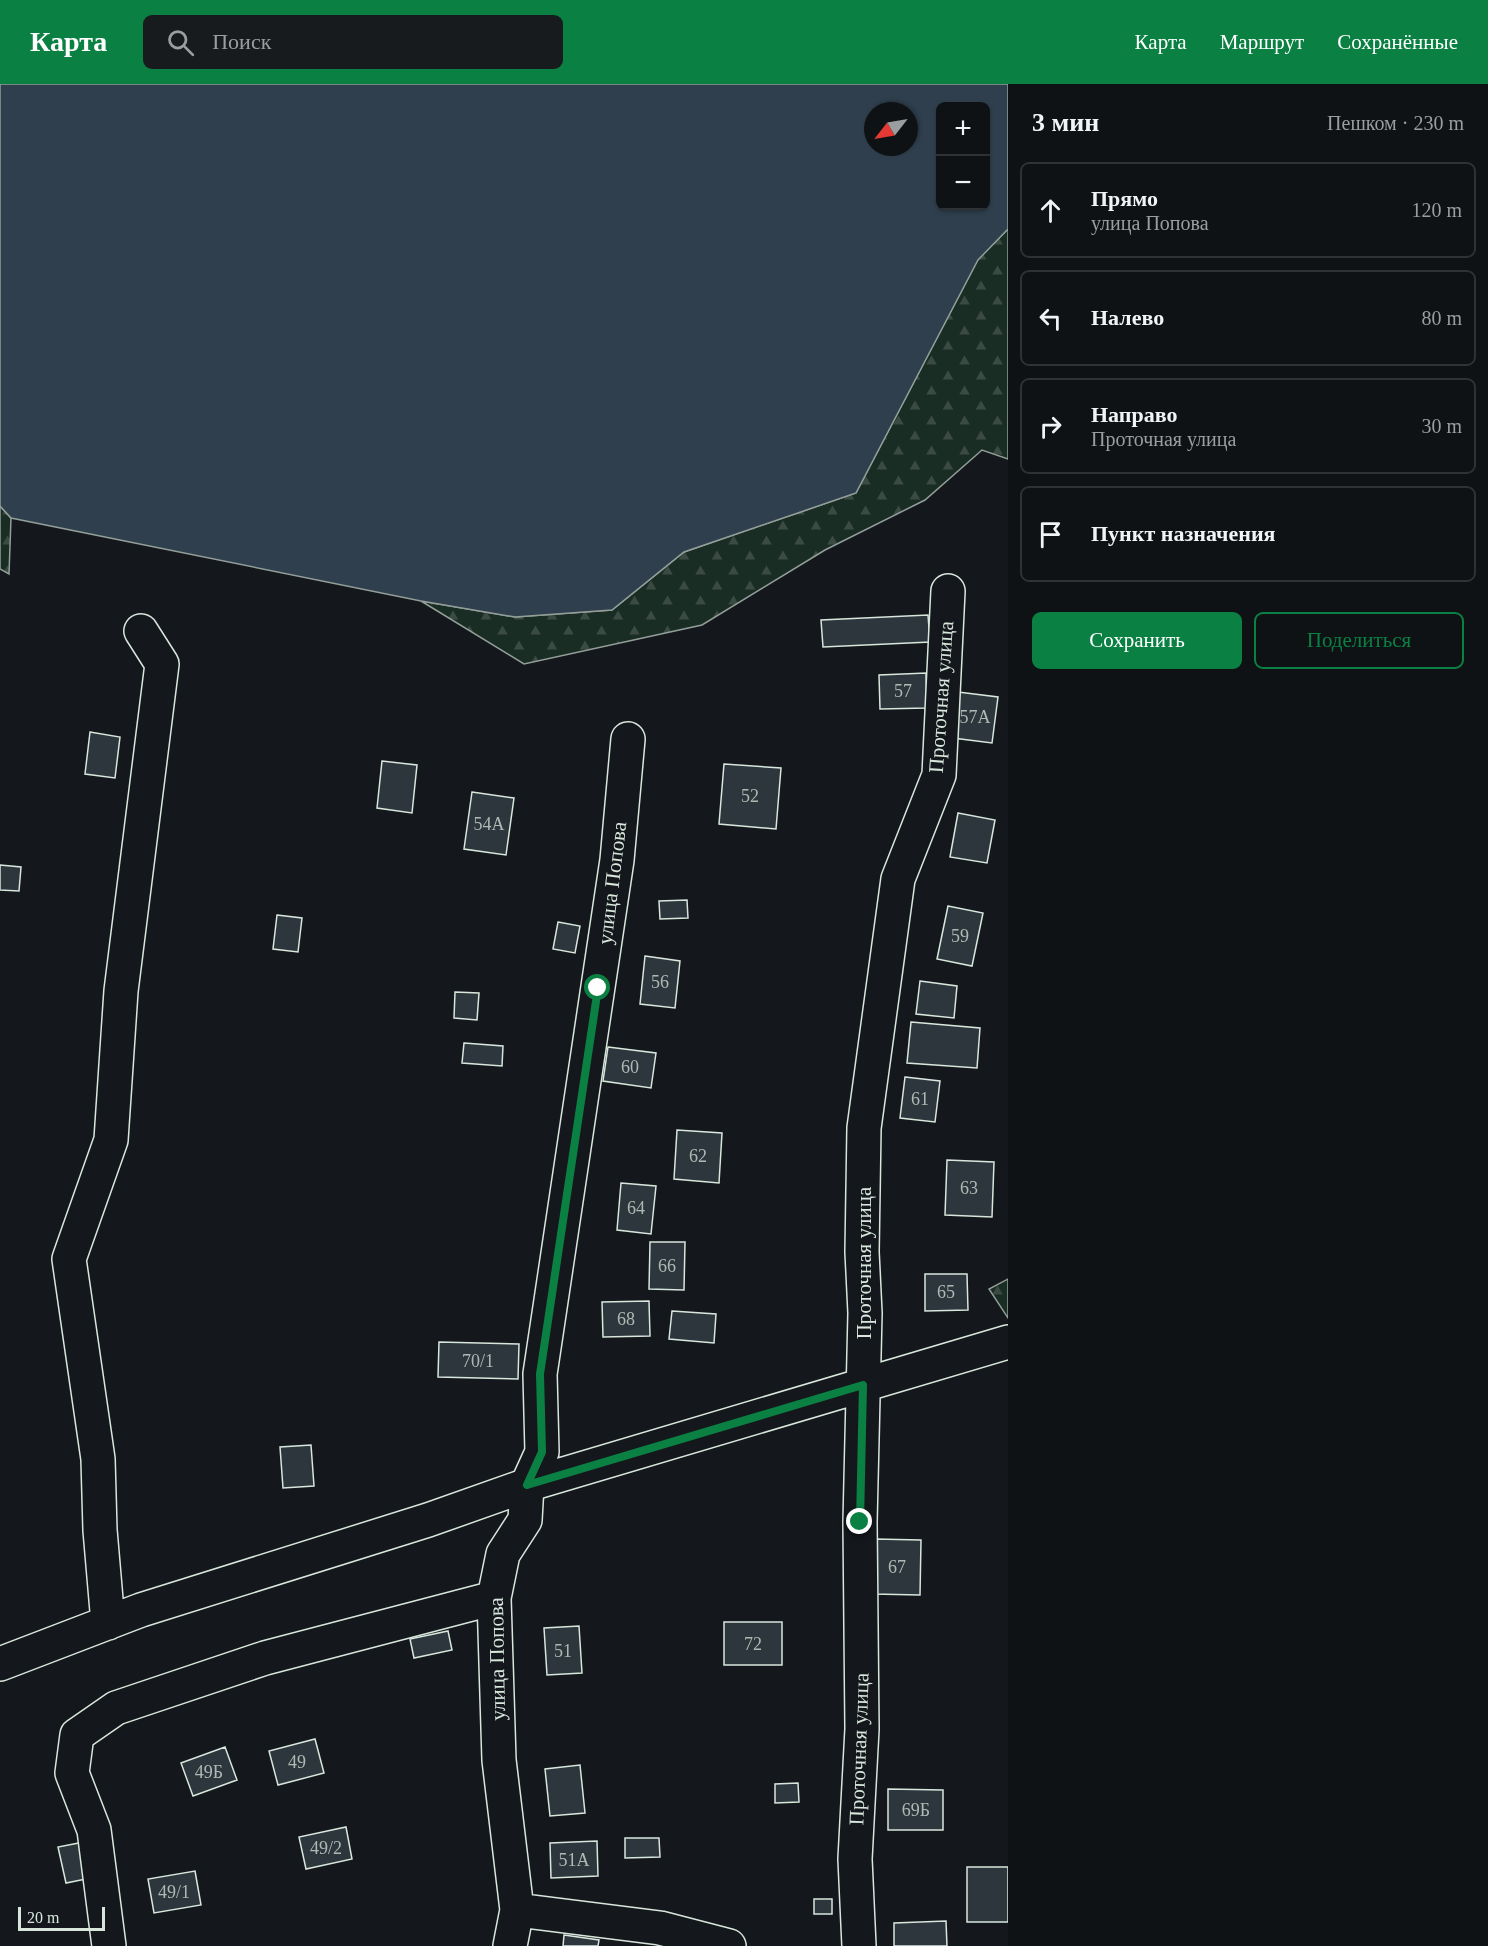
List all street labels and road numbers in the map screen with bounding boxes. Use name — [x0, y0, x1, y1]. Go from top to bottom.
street label: Проточная улица — [924, 619, 958, 774]
street label: улица Попова — [593, 820, 632, 946]
street label: Проточная улица — [852, 1186, 876, 1339]
street label: улица Попова — [484, 1596, 510, 1721]
street label: Проточная улица — [844, 1672, 874, 1826]

